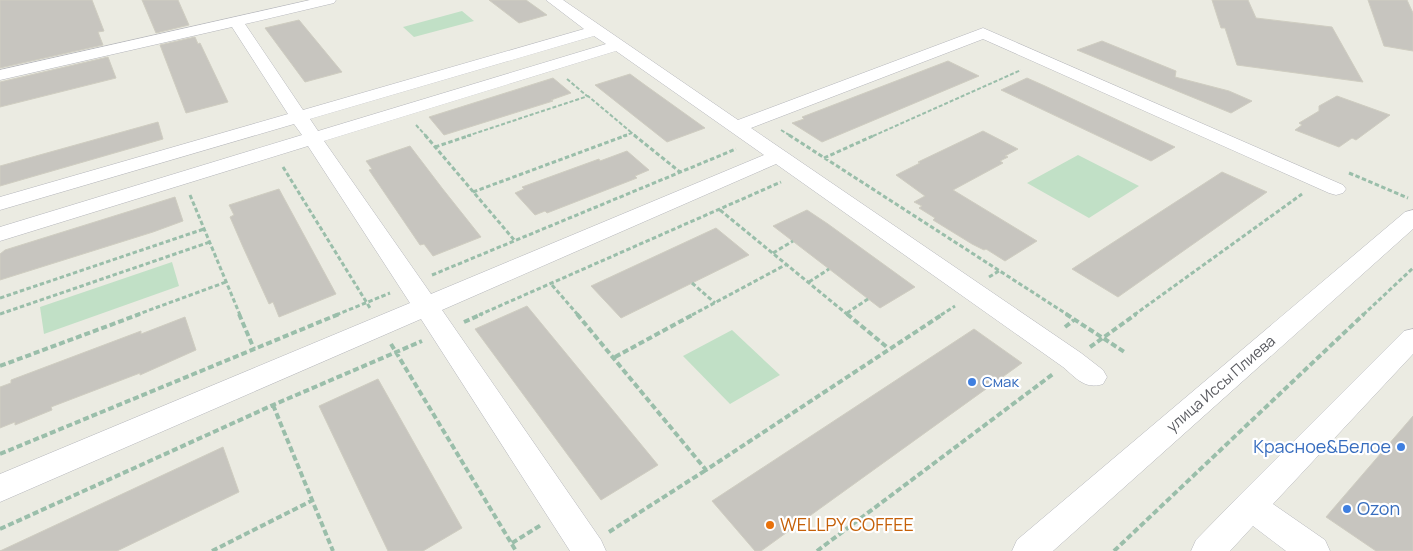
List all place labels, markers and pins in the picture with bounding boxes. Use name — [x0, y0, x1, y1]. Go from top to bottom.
place label: Смак — [982, 371, 1019, 392]
marker: Смак — [966, 376, 978, 388]
place label: Красное&Белое — [1253, 434, 1391, 458]
marker: Красное&Белое — [1395, 441, 1407, 453]
place label: Ozon — [1357, 496, 1400, 520]
marker: Ozon — [1341, 503, 1353, 515]
place label: WELLPY COFFEE — [780, 512, 914, 536]
marker: WELLPY COFFEE — [764, 519, 776, 531]

